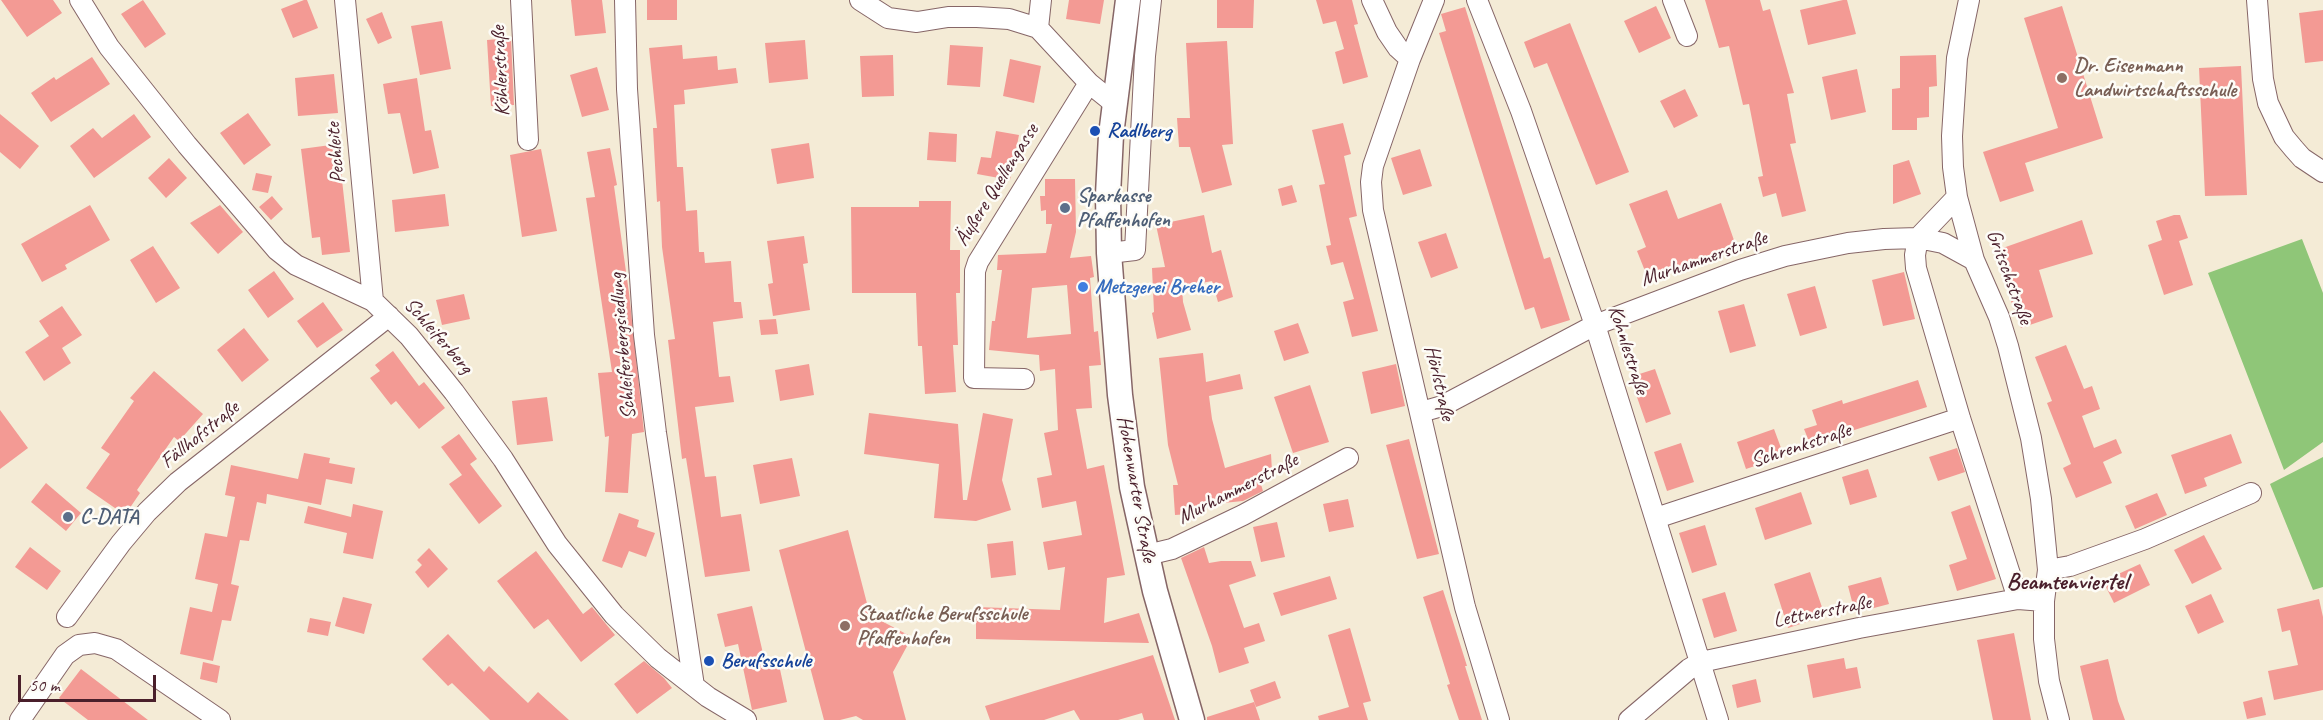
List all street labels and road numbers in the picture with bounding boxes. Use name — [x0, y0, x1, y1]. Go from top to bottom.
street label: Köhlerstraße — [486, 25, 516, 117]
street label: Äußere Quellengasse — [949, 119, 1045, 251]
street label: Pechleite — [321, 121, 351, 185]
street label: Murhammerstraße — [1637, 226, 1771, 292]
street label: Gritschstraße — [1980, 226, 2038, 328]
street label: Schleiferbergsiedlung — [604, 272, 642, 420]
street label: Schleiferberg — [398, 293, 478, 379]
street label: Kohnlestraße — [1602, 302, 1654, 398]
street label: Hörlstraße — [1418, 343, 1460, 423]
street label: Fällhofstraße — [155, 396, 245, 474]
street label: Hohenwarter Straße — [1111, 414, 1161, 564]
street label: Schrenkstraße — [1748, 418, 1854, 474]
street label: Murhammerstraße — [1173, 448, 1303, 530]
street label: Lettnerstraße — [1771, 590, 1873, 634]

